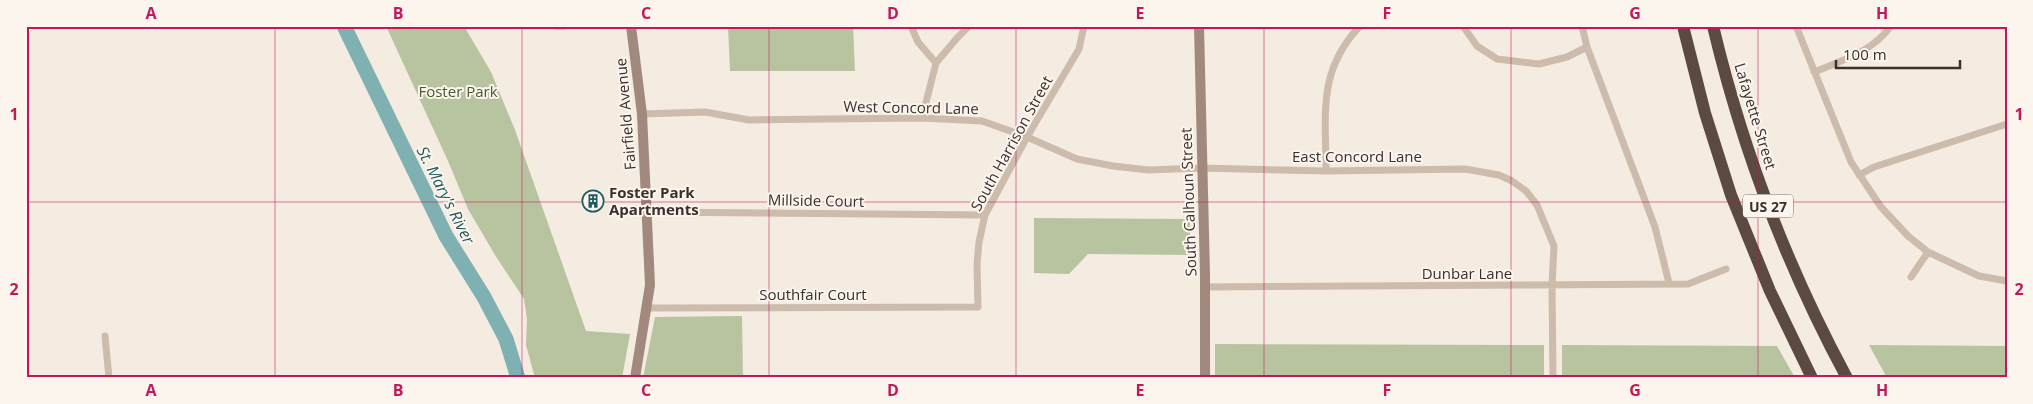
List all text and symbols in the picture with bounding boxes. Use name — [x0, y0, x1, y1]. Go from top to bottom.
text: A — [145, 2, 157, 24]
text: B — [393, 2, 403, 24]
text: C — [641, 2, 651, 24]
text: D — [887, 2, 899, 24]
text: E — [1136, 2, 1145, 24]
text: F — [1383, 2, 1391, 24]
text: G — [1629, 2, 1641, 24]
text: H — [1876, 2, 1888, 24]
scale bar — [1836, 38, 1959, 70]
text: 100 m — [1843, 44, 1887, 64]
street label: Fairfield Avenue — [610, 57, 640, 171]
street label: Lafayette Street — [1730, 60, 1782, 172]
street label: South Harrison Street — [966, 72, 1056, 214]
park label: Foster Park — [418, 81, 498, 101]
street label: West Concord Lane — [843, 96, 979, 118]
text: 1 — [9, 103, 19, 125]
text: 1 — [2014, 103, 2024, 125]
street label: South Calhoun Street — [1175, 127, 1201, 277]
water label: St. Mary's River — [412, 142, 480, 248]
street label: East Concord Lane — [1292, 146, 1422, 166]
place label: Foster Park Apartments — [609, 182, 699, 219]
building icon: Foster Park Apartments — [581, 189, 605, 213]
street label: Millside Court — [768, 189, 864, 211]
road number: US 27 — [1743, 195, 1793, 218]
street label: Dunbar Lane — [1422, 263, 1512, 283]
text: 2 — [9, 278, 19, 300]
text: 2 — [2014, 278, 2024, 300]
street label: Southfair Court — [759, 284, 867, 304]
text: A — [145, 379, 157, 401]
text: B — [393, 379, 403, 401]
text: C — [641, 379, 651, 401]
text: D — [887, 379, 899, 401]
text: E — [1136, 379, 1145, 401]
text: F — [1383, 379, 1391, 401]
text: G — [1629, 379, 1641, 401]
text: H — [1876, 379, 1888, 401]

